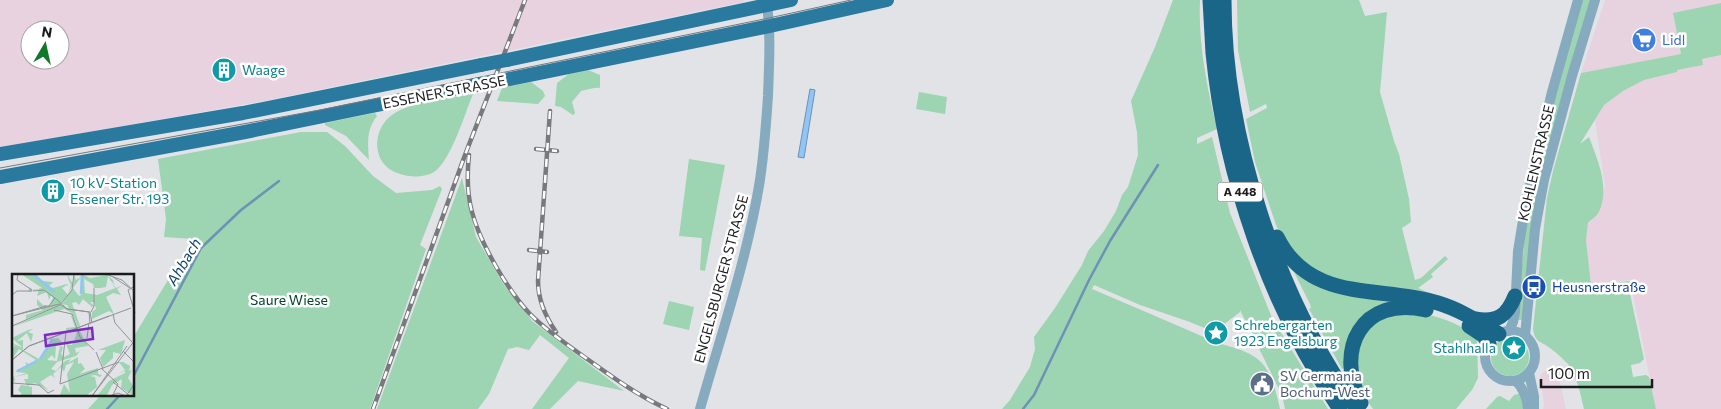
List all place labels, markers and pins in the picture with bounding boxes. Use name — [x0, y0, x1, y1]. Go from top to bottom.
supermarket icon: Lidl — [1631, 27, 1657, 53]
place label: Lidl — [1662, 31, 1685, 48]
building icon: Waage — [211, 57, 237, 83]
place label: Waage — [242, 61, 285, 78]
place label: 10 kV-Station Essener Str. 193 — [70, 174, 169, 207]
building icon: 10 kV-Station Essener Str. 193 — [40, 178, 66, 204]
bus stop icon: Heusnerstraße — [1521, 274, 1547, 300]
place label: Heusnerstraße — [1552, 278, 1646, 295]
place label: Schrebergarten 1923 Engelsburg — [1234, 316, 1338, 349]
place icon: Schrebergarten 1923 Engelsburg — [1203, 320, 1229, 346]
place icon: Stahlhalla — [1501, 335, 1527, 361]
place label: Stahlhalla — [1434, 339, 1496, 356]
place label: SV Germania Bochum-West — [1280, 367, 1371, 400]
public building icon: SV Germania Bochum-West — [1249, 371, 1275, 397]

